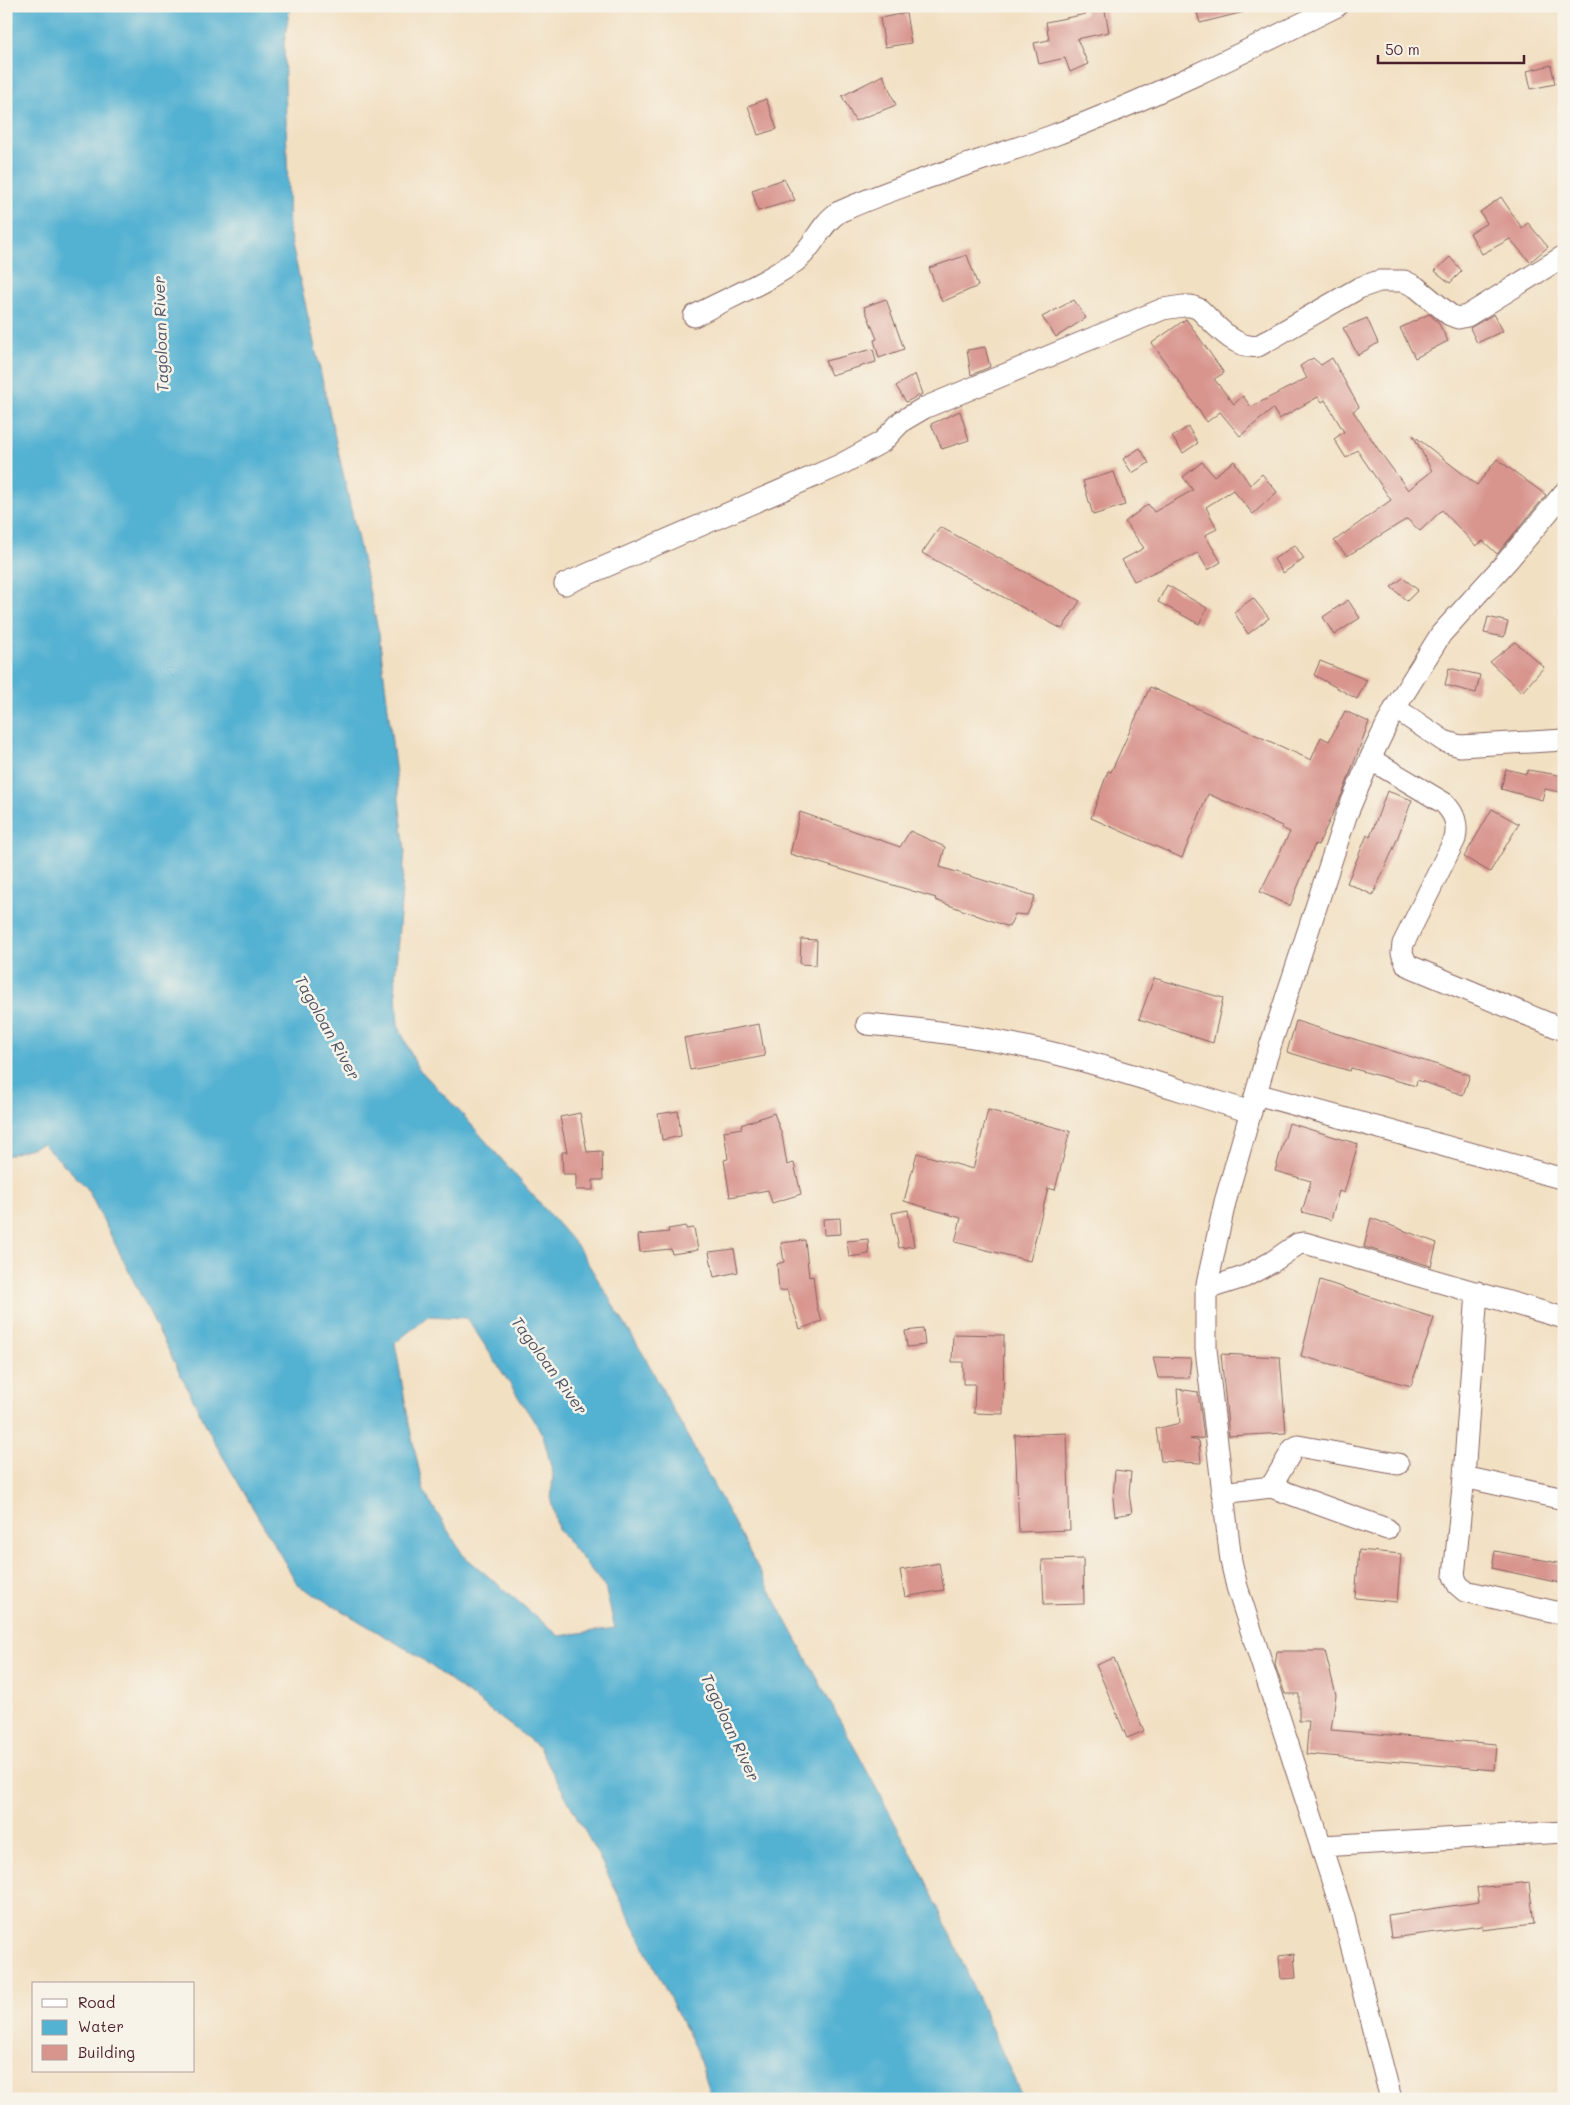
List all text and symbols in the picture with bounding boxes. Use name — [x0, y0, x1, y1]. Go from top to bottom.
scale bar — [1378, 32, 1524, 64]
text: 50 m — [1385, 39, 1420, 59]
water label: Tagoloan River — [147, 275, 173, 393]
water label: Tagoloan River — [291, 971, 365, 1083]
water label: Tagoloan River — [507, 1312, 593, 1418]
water label: Tagoloan River — [697, 1670, 765, 1784]
legend — [32, 1982, 195, 2072]
text: Road — [78, 1992, 115, 2012]
text: Water — [78, 2016, 124, 2036]
text: Building — [78, 2042, 135, 2062]

